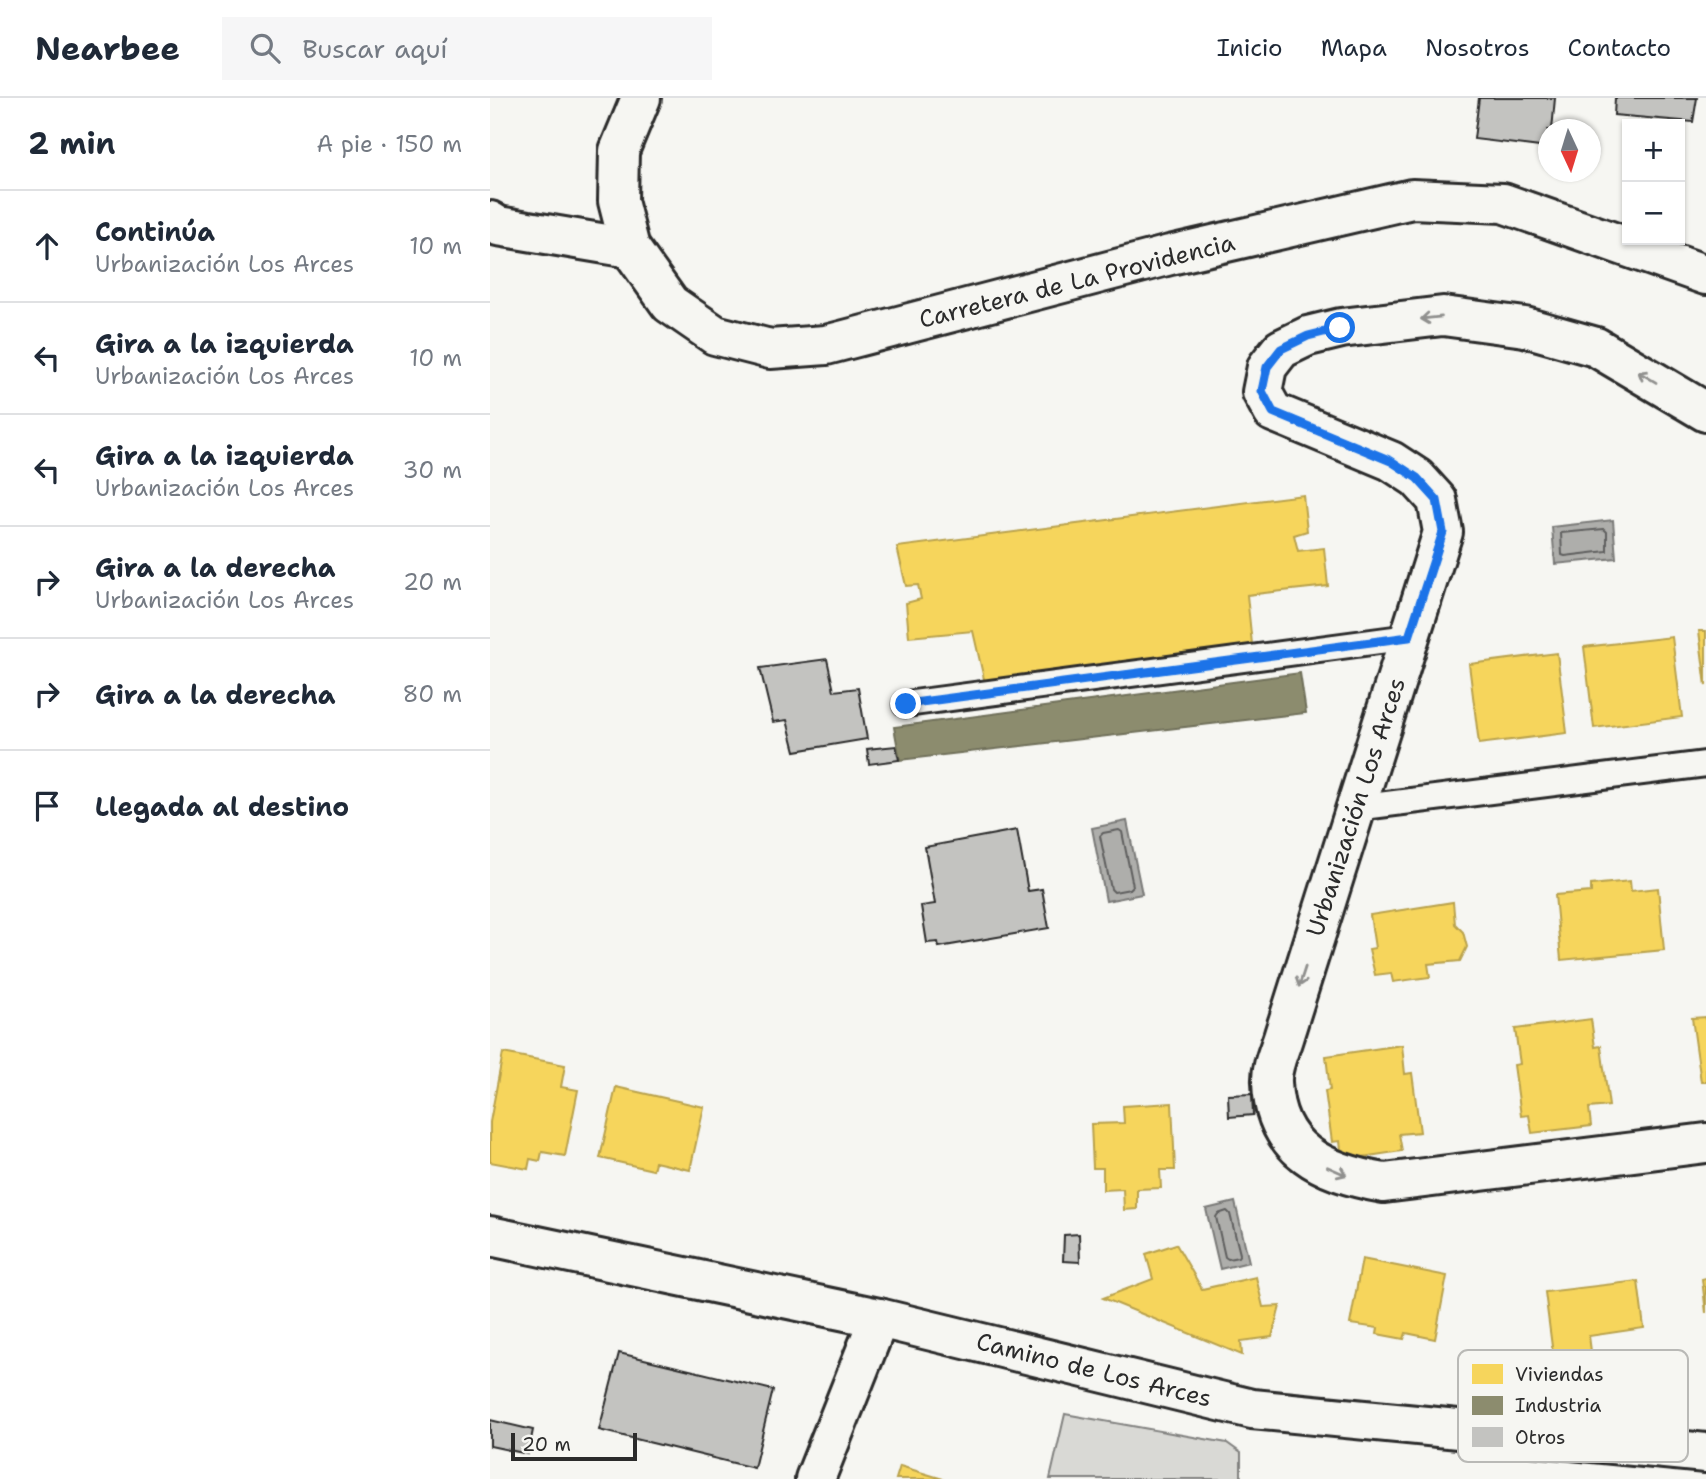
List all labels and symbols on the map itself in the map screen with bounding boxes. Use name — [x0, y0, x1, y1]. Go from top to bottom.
north arrow — [1538, 119, 1601, 182]
street label: Carretera de La Providencia — [916, 226, 1238, 336]
one-way arrow — [1421, 311, 1443, 324]
route start — [1324, 312, 1355, 343]
one-way arrow — [1638, 370, 1658, 384]
street label: Urbanización Los Arces — [1299, 673, 1413, 941]
route end — [890, 688, 921, 719]
one-way arrow — [1295, 966, 1308, 988]
one-way arrow — [1326, 1165, 1347, 1178]
street label: Camino de Los Arces — [973, 1325, 1215, 1415]
legend — [1458, 1350, 1688, 1462]
text: Viviendas — [1515, 1362, 1604, 1387]
text: Industria — [1515, 1393, 1602, 1418]
text: Otros — [1515, 1425, 1565, 1450]
scale bar — [511, 1430, 637, 1462]

